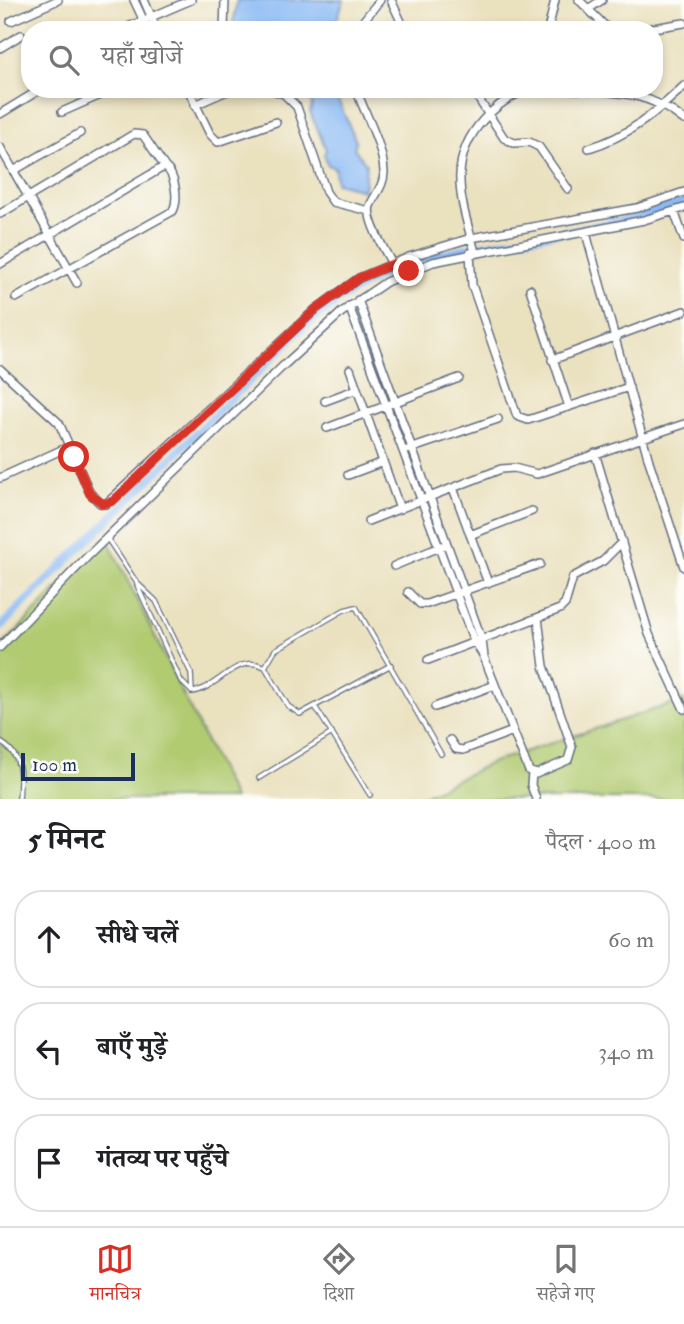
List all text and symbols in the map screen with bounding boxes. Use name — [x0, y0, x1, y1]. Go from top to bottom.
search box — [21, 21, 663, 98]
text: यहाँ खोजें — [101, 40, 183, 72]
icon: search — [45, 41, 83, 79]
route end — [393, 255, 424, 286]
route start — [58, 441, 89, 472]
scale bar — [21, 750, 135, 782]
text: 100 m — [32, 753, 77, 777]
text: 5 मिनट — [28, 821, 104, 858]
text: पैदल · 400 m — [546, 827, 656, 856]
text: सीधे चलें — [97, 919, 178, 951]
icon: ahead — [30, 920, 68, 958]
text: 60 m — [608, 925, 654, 954]
text: बाएँ मुड़ें — [97, 1031, 167, 1063]
icon: left — [30, 1032, 68, 1070]
text: 340 m — [598, 1037, 654, 1066]
text: गंतव्य पर पहुँचे — [97, 1143, 228, 1175]
icon: arrive — [30, 1144, 68, 1182]
tab: मानचित्र — [89, 1240, 141, 1312]
tab: दिशा — [320, 1240, 358, 1312]
tab: सहेजे गए — [537, 1240, 595, 1312]

